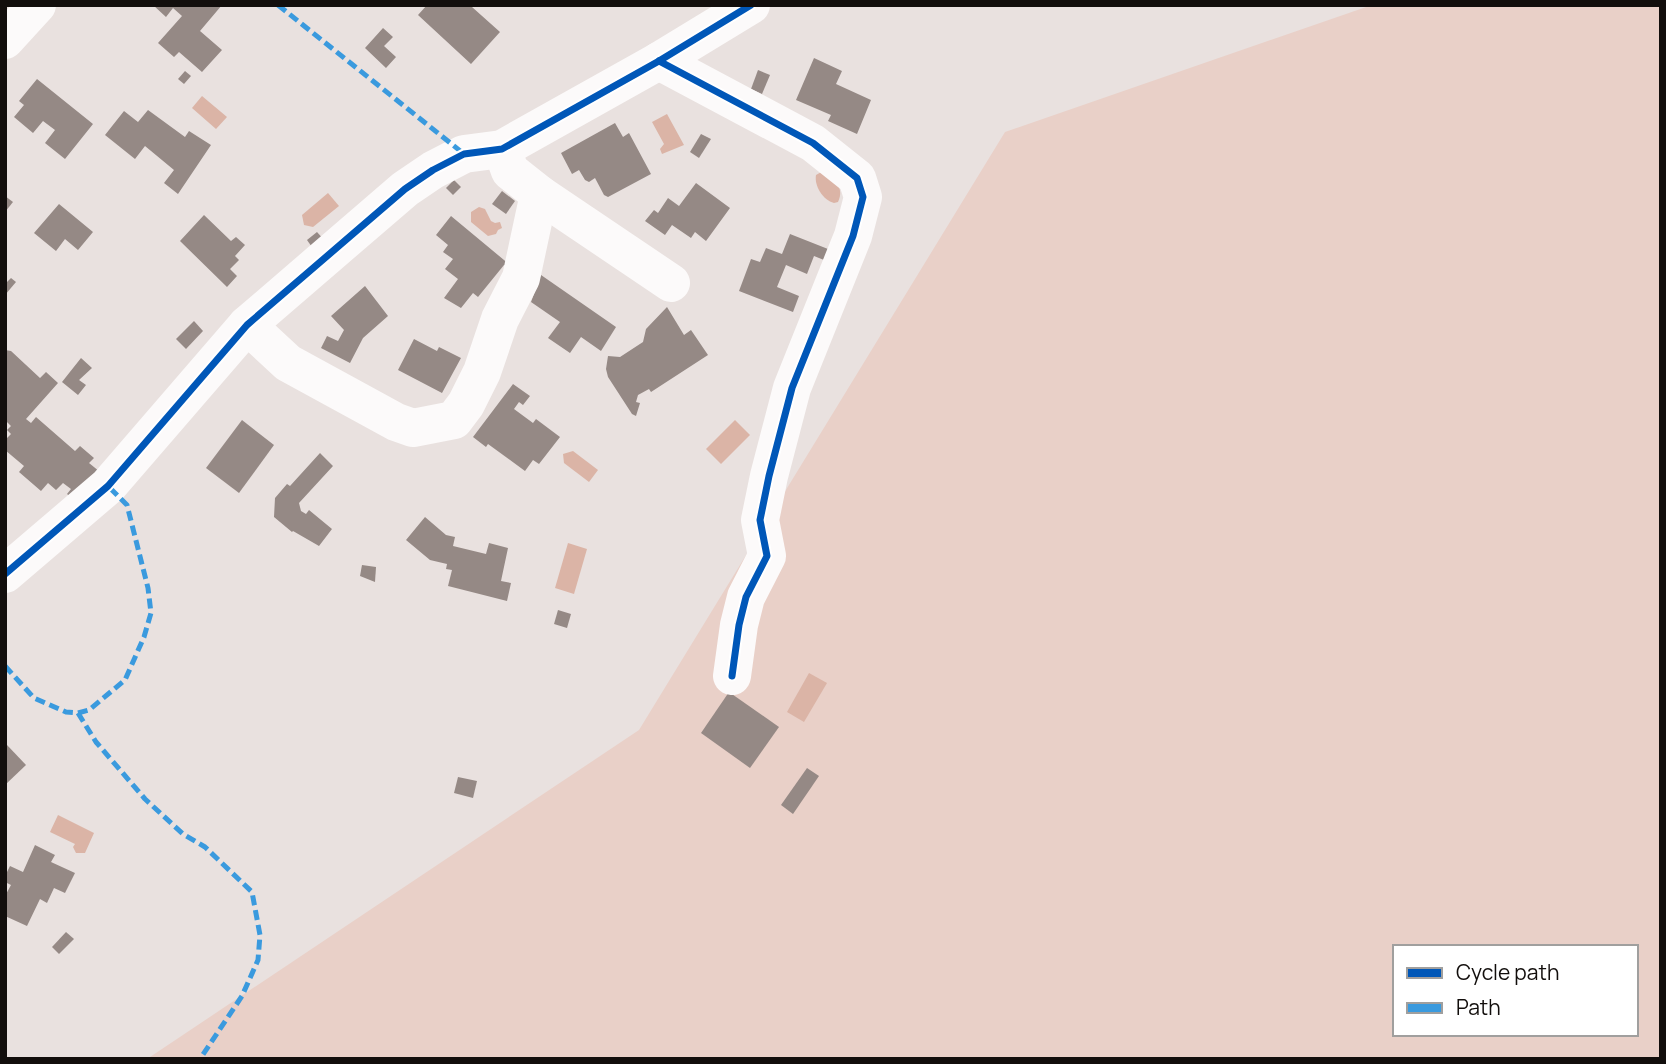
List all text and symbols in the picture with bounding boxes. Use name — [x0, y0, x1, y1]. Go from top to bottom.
legend — [1393, 945, 1638, 1036]
text: Cycle path — [1456, 958, 1559, 986]
text: Path — [1456, 993, 1501, 1021]

